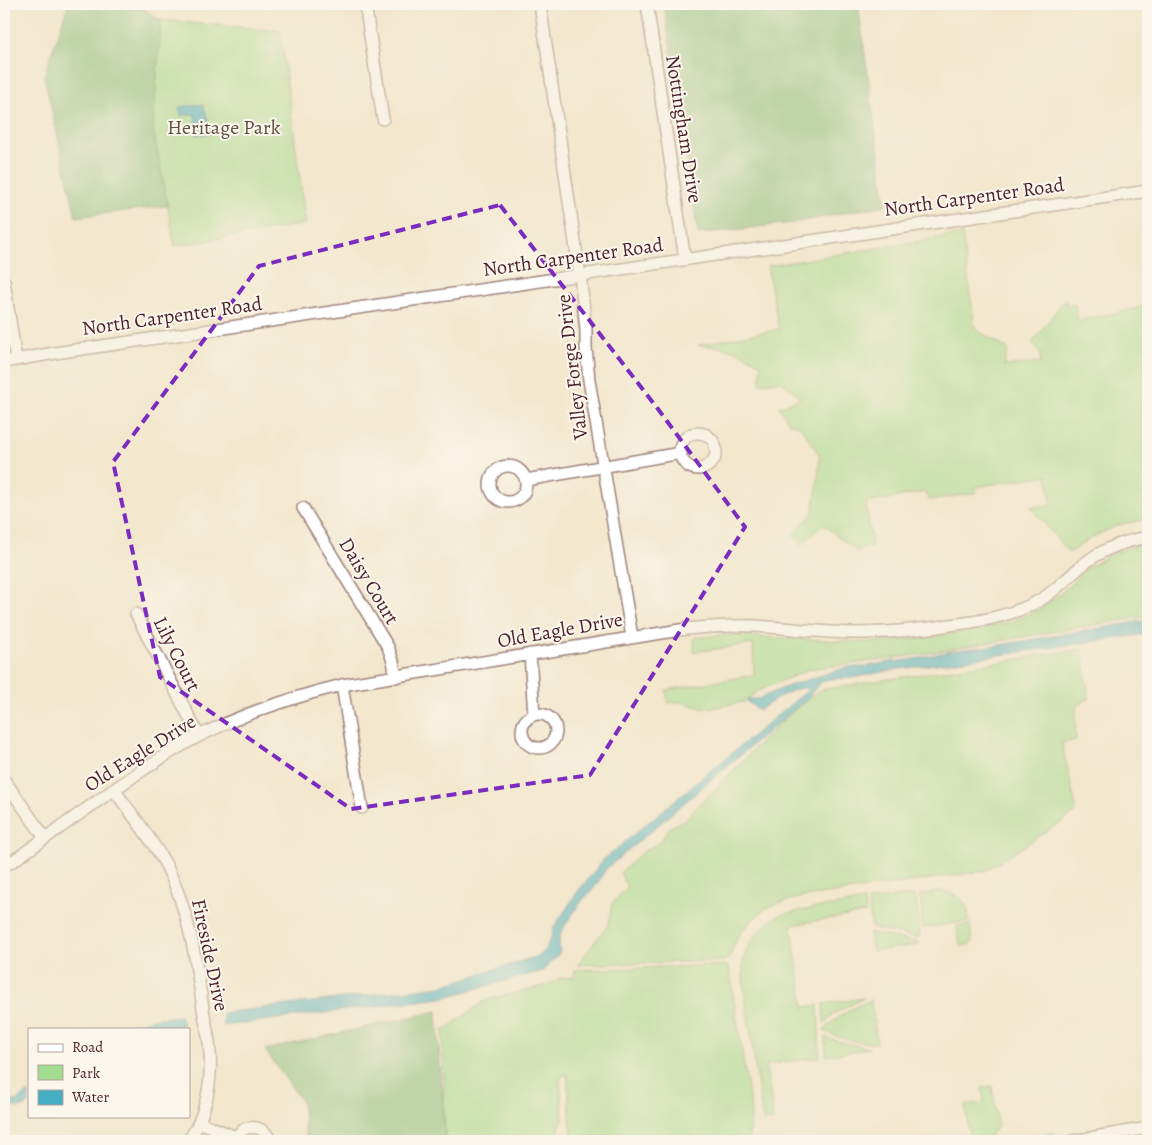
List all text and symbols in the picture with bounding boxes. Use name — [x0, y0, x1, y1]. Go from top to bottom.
street label: Nottingham Drive — [659, 53, 709, 205]
park label: Heritage Park — [167, 114, 281, 141]
street label: North Carpenter Road — [882, 171, 1066, 223]
street label: North Carpenter Road — [481, 231, 665, 283]
street label: North Carpenter Road — [80, 290, 264, 342]
street label: Valley Forge Drive — [550, 293, 594, 442]
street label: Daisy Court — [332, 532, 406, 630]
street label: Old Eagle Drive — [495, 606, 625, 654]
street label: Lily Court — [147, 612, 208, 696]
street label: Old Eagle Drive — [79, 708, 201, 798]
street label: Fireside Drive — [185, 896, 235, 1014]
legend — [28, 1028, 190, 1118]
text: Road — [72, 1037, 104, 1057]
text: Park — [72, 1063, 101, 1083]
text: Water — [71, 1087, 109, 1107]

